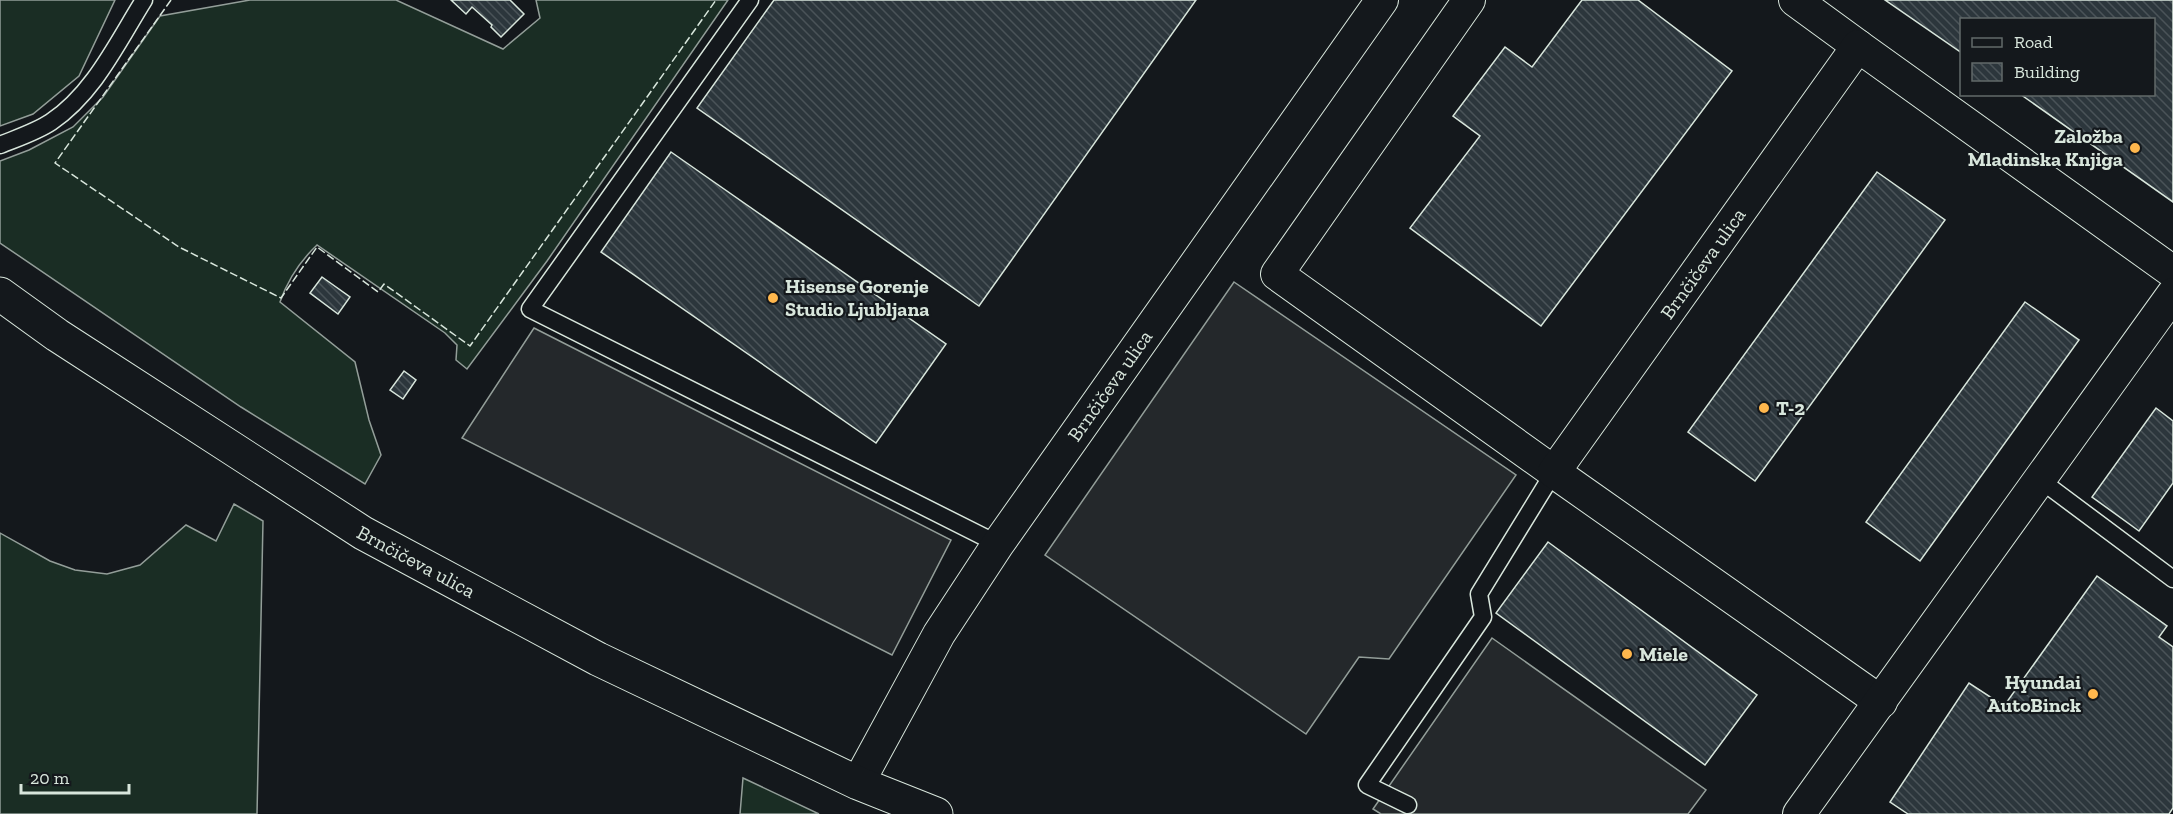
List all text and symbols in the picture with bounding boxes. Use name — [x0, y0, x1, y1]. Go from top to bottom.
legend — [1960, 18, 2155, 96]
text: Road — [2014, 31, 2053, 53]
text: Building — [2014, 61, 2080, 83]
place label: Založba Mladinska Knjiga — [1968, 124, 2123, 171]
marker: Založba Mladinska Knjiga — [2128, 141, 2142, 155]
street label: Brnčičeva ulica — [1655, 203, 1751, 324]
place label: Hisense Gorenje Studio Ljubljana — [785, 274, 929, 321]
marker: Hisense Gorenje Studio Ljubljana — [766, 291, 780, 305]
street label: Brnčičeva ulica — [1062, 325, 1157, 446]
place label: T-2 — [1776, 396, 1805, 420]
marker: T-2 — [1757, 401, 1771, 415]
street label: Brnčičeva ulica — [353, 520, 480, 603]
place label: Miele — [1639, 642, 1688, 666]
marker: Miele — [1620, 647, 1634, 661]
place label: Hyundai AutoBinck — [1987, 670, 2081, 717]
marker: Hyundai AutoBinck — [2086, 687, 2100, 701]
scale bar — [21, 757, 129, 795]
text: 20 m — [30, 767, 70, 789]

